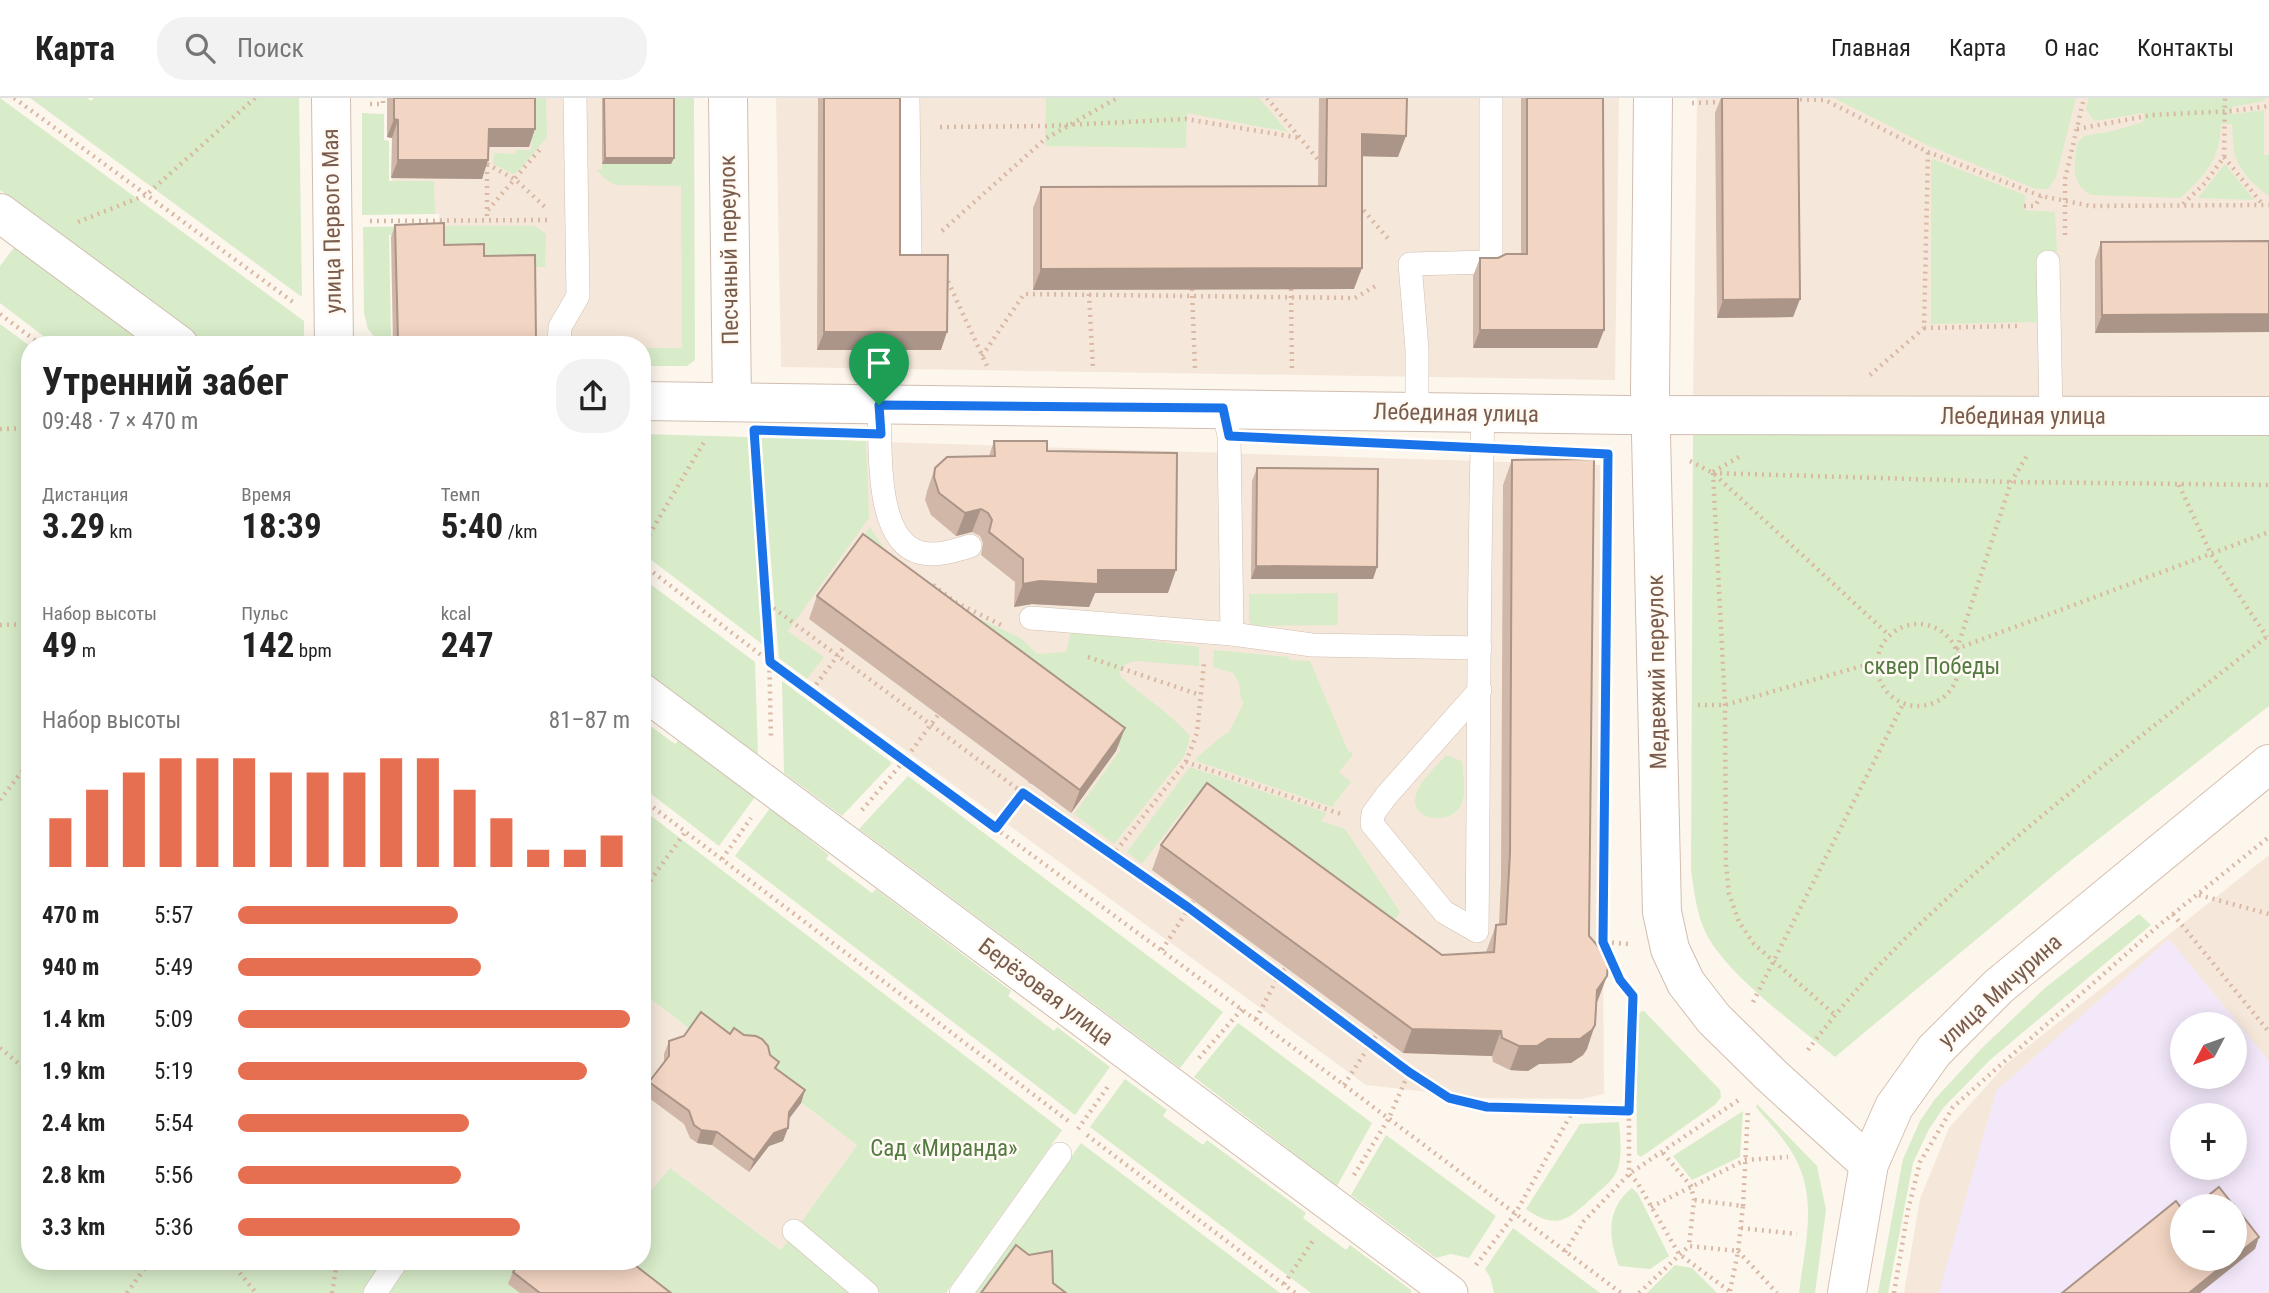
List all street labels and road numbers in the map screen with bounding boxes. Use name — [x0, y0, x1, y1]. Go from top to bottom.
street label: улица Первого Мая — [317, 128, 347, 314]
street label: Песчаный переулок — [714, 155, 744, 345]
street label: Лебединая улица — [1373, 398, 1539, 428]
street label: Лебединая улица — [1940, 403, 2106, 430]
street label: Медвежий переулок — [1642, 574, 1672, 770]
street label: улица Мичурина — [1933, 929, 2067, 1053]
street label: Берёзовая улица — [973, 932, 1119, 1052]

